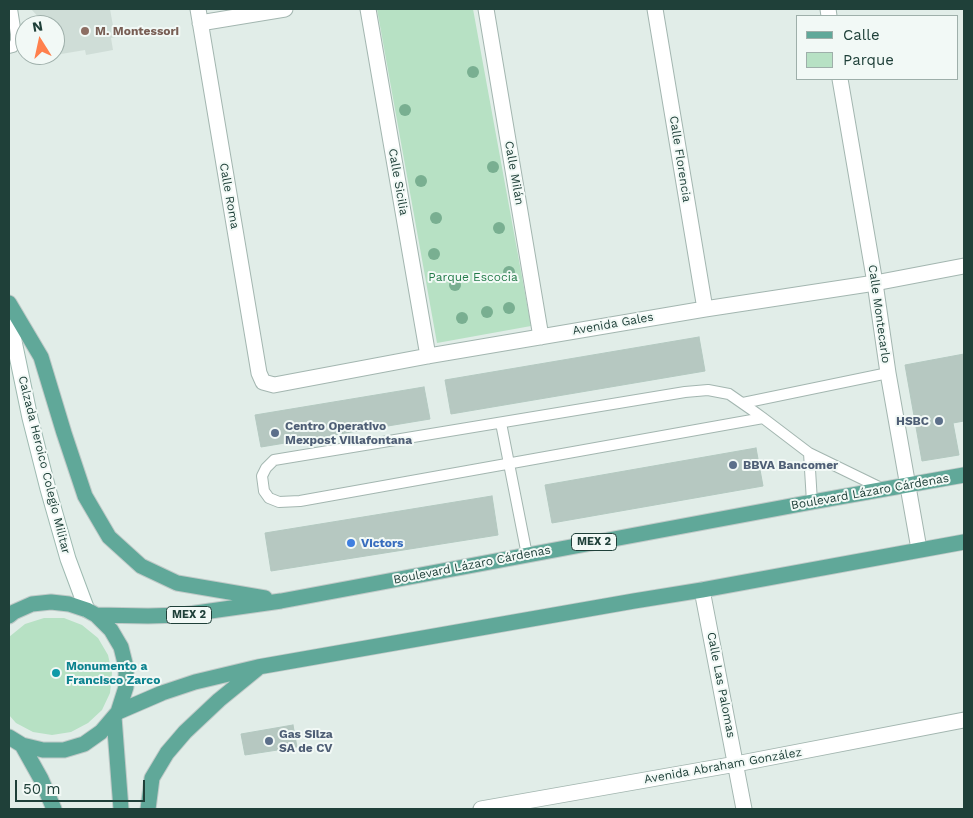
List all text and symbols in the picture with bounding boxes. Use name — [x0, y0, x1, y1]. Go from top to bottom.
north arrow — [15, 15, 65, 65]
legend — [796, 15, 958, 80]
text: N — [31, 17, 44, 35]
place label: M. Montessori — [95, 24, 179, 38]
marker: M. Montessori — [79, 25, 91, 37]
text: Calle — [843, 26, 880, 44]
text: Parque — [843, 51, 894, 69]
street label: Calle Florencia — [666, 115, 694, 203]
street label: Calle Milán — [501, 140, 527, 206]
street label: Calle Sicilia — [385, 147, 411, 217]
street label: Calle Roma — [216, 162, 242, 230]
street label: Calle Montecarlo — [865, 264, 893, 364]
park label: Parque Escocia — [428, 270, 518, 284]
street label: Avenida Gales — [571, 310, 655, 338]
street label: Calzada Heroico Colegio Militar — [15, 374, 73, 556]
place label: HSBC — [896, 414, 929, 428]
marker: HSBC — [933, 415, 945, 427]
place label: Centro Operativo Mexpost Villafontana — [285, 419, 412, 447]
marker: Centro Operativo Mexpost Villafontana — [269, 427, 281, 439]
place label: BBVA Bancomer — [743, 458, 838, 472]
marker: BBVA Bancomer — [727, 459, 739, 471]
street label: Boulevard Lázaro Cárdenas — [790, 471, 950, 513]
road number: MEX 2 — [572, 534, 616, 550]
place label: Victors — [361, 536, 403, 550]
marker: Victors — [345, 537, 357, 549]
street label: Boulevard Lázaro Cárdenas — [392, 543, 552, 587]
road number: MEX 2 — [166, 606, 212, 624]
street label: Calle Las Palomas — [704, 631, 738, 739]
place label: Monumento a Francisco Zarco — [66, 659, 160, 687]
marker: Monumento a Francisco Zarco — [50, 667, 62, 679]
place label: Gas Silza SA de CV — [279, 727, 333, 755]
marker: Gas Silza SA de CV — [263, 735, 275, 747]
street label: Avenida Abraham González — [643, 745, 803, 787]
scale bar — [18, 770, 148, 802]
text: 50 m — [23, 780, 60, 798]

